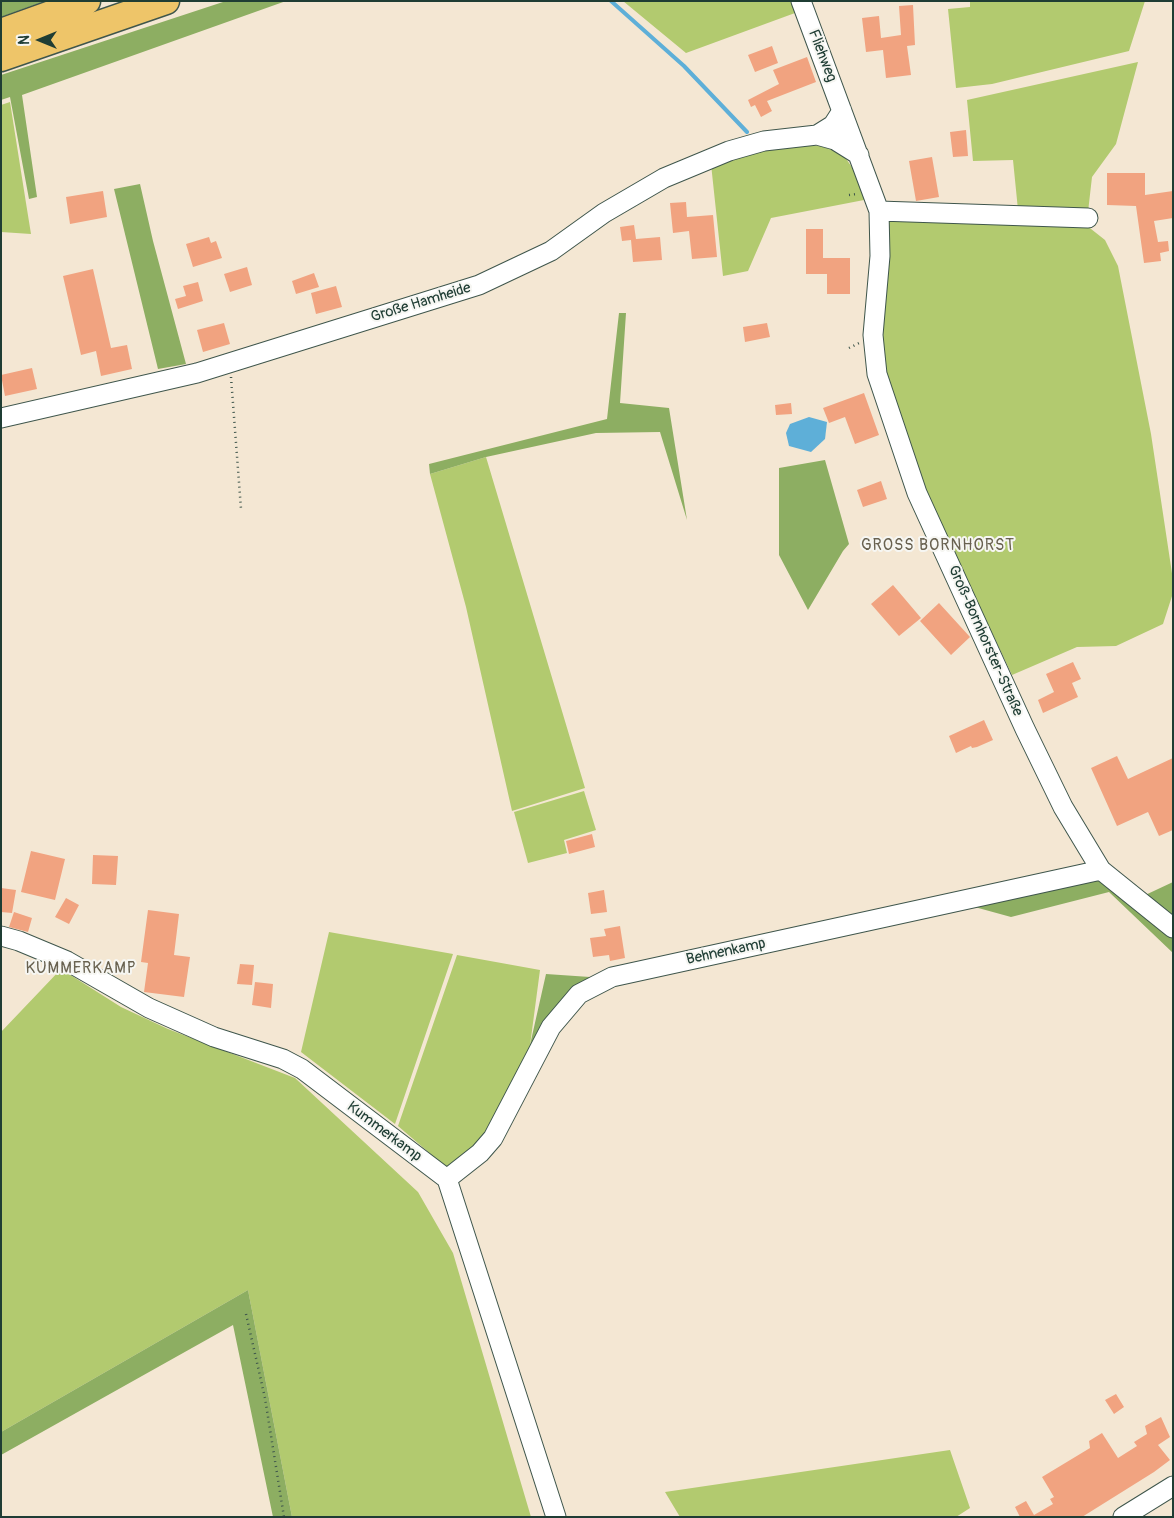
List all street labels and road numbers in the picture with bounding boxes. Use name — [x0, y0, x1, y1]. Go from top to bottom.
street label: Fliehweg — [804, 27, 840, 85]
street label: Große Hamheide — [369, 279, 473, 327]
street label: Groß-Bornhorster-Straße — [944, 563, 1026, 719]
street label: Behnenkamp — [685, 935, 767, 969]
street label: Kummerkamp — [343, 1098, 425, 1166]

